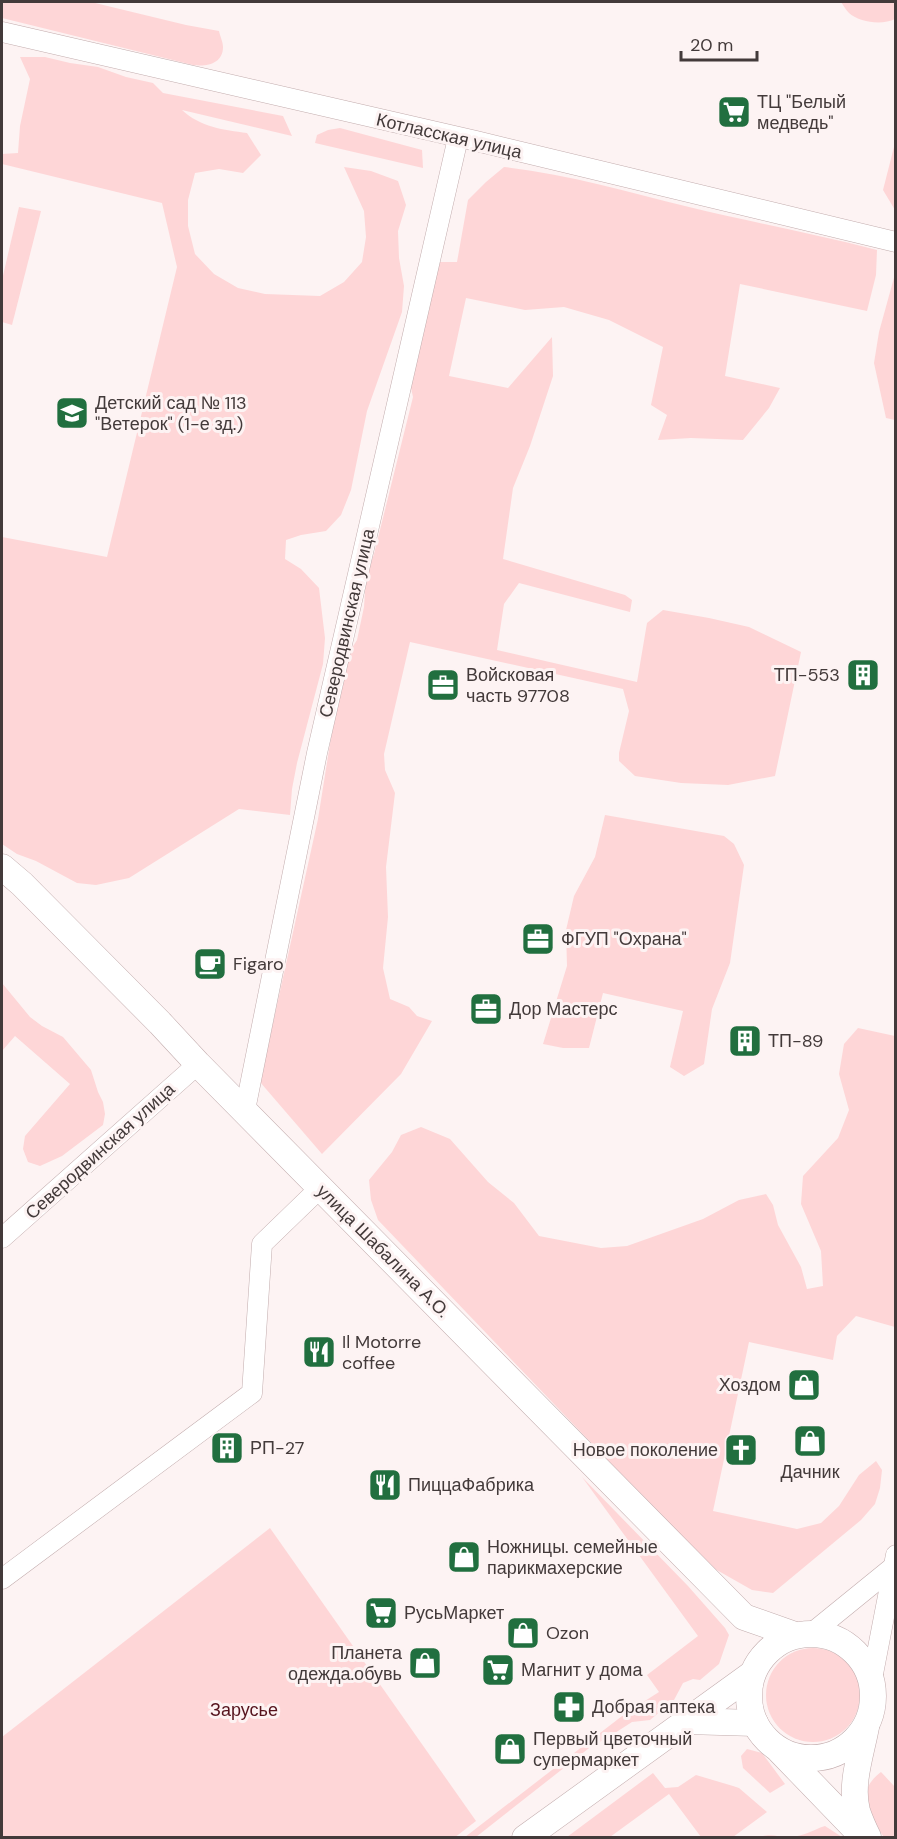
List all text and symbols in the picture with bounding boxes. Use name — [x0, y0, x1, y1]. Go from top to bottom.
scale bar — [681, 24, 758, 62]
text: 20 m — [690, 33, 733, 57]
place label: ТЦ "Белый медведь" — [757, 90, 846, 135]
supermarket icon: ТЦ "Белый медведь" — [716, 94, 752, 130]
street label: Котласская улица — [374, 108, 525, 165]
place label: Детский сад № 113 "Ветерок" (1-е зд.) — [95, 391, 247, 436]
school or university icon: Детский сад № 113 "Ветерок" (1-е зд.) — [54, 395, 90, 431]
street label: Северодвинская улица — [314, 525, 381, 720]
building icon: ТП-553 — [845, 657, 881, 693]
place label: Войсковая часть 97708 — [466, 663, 570, 708]
place label: ТП-553 — [774, 663, 840, 687]
office icon: Войсковая часть 97708 — [425, 667, 461, 703]
office icon: ФГУП "Охрана" — [520, 921, 556, 957]
place label: ФГУП "Охрана" — [561, 927, 687, 951]
cafe icon: Figaro — [192, 946, 228, 982]
place label: Figaro — [233, 952, 284, 976]
office icon: Дор Мастерс — [468, 991, 504, 1027]
place label: Дор Мастерс — [509, 997, 617, 1021]
building icon: ТП-89 — [727, 1023, 763, 1059]
place label: ТП-89 — [768, 1029, 823, 1053]
street label: Северодвинская улица — [20, 1077, 181, 1225]
street label: улица Шабалина А.О. — [311, 1179, 455, 1323]
place label: Il Motorre coffee — [342, 1330, 421, 1375]
restaurant icon: Il Motorre coffee — [301, 1334, 337, 1370]
shop icon: Хоздом — [786, 1367, 822, 1403]
place label: Хоздом — [719, 1373, 781, 1397]
shop icon: Дачник — [792, 1423, 828, 1459]
building icon: РП-27 — [209, 1430, 245, 1466]
church icon: Новое поколение — [723, 1432, 759, 1468]
place label: РП-27 — [250, 1436, 304, 1460]
place label: Новое поколение — [573, 1438, 718, 1462]
place label: Дачник — [780, 1460, 840, 1484]
restaurant icon: ПиццаФабрика — [367, 1467, 403, 1503]
place label: ПиццаФабрика — [408, 1473, 535, 1497]
place label: Ножницы. семейные парикмахерские — [487, 1535, 658, 1580]
shop icon: Ножницы. семейные парикмахерские — [446, 1539, 482, 1575]
supermarket icon: РусьМаркет — [363, 1595, 399, 1631]
place label: РусьМаркет — [404, 1601, 504, 1625]
shop icon: Ozon — [505, 1615, 541, 1651]
place label: Ozon — [546, 1621, 589, 1645]
place label: Планета одежда.обувь — [288, 1641, 403, 1686]
shop icon: Планета одежда.обувь — [407, 1645, 443, 1681]
supermarket icon: Магнит у дома — [480, 1652, 516, 1688]
place label: Магнит у дома — [521, 1658, 643, 1682]
pharmacy icon: Добрая аптека — [551, 1689, 587, 1725]
place label: Добрая аптека — [592, 1695, 716, 1719]
park label: Зарусье — [210, 1698, 278, 1722]
place label: Первый цветочный супермаркет — [533, 1727, 692, 1772]
shop icon: Первый цветочный супермаркет — [492, 1731, 528, 1767]

